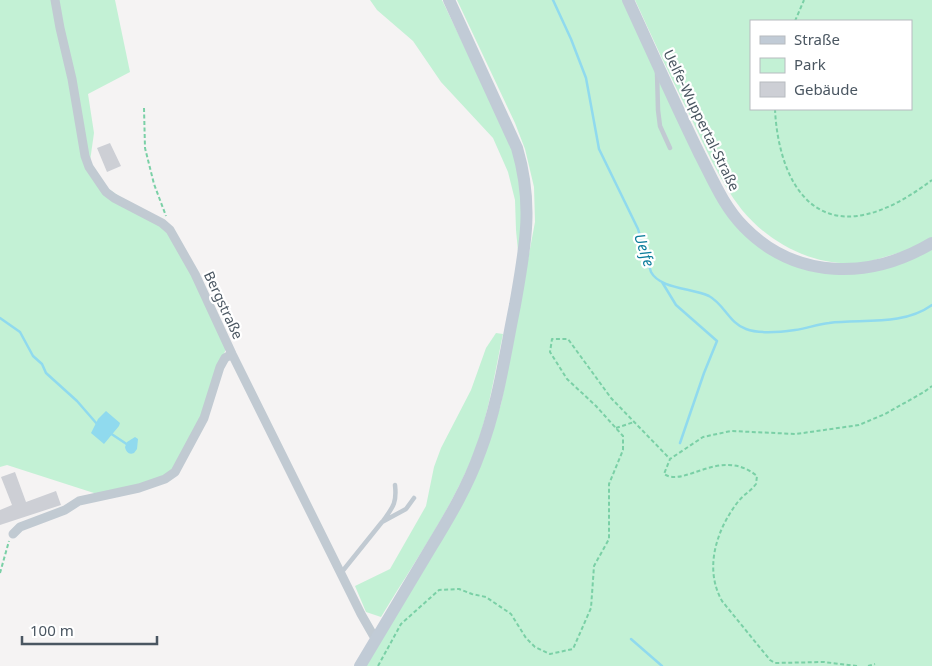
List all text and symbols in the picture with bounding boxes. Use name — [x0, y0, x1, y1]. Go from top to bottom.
legend — [750, 20, 912, 110]
text: Straße — [794, 29, 840, 49]
street label: Uelfe-Wuppertal-Straße — [659, 46, 745, 194]
text: Park — [794, 54, 826, 74]
text: Gebäude — [794, 79, 858, 99]
water label: Uelfe — [630, 231, 660, 270]
street label: Bergstraße — [200, 268, 248, 342]
scale bar — [22, 614, 158, 646]
text: 100 m — [30, 620, 74, 640]

